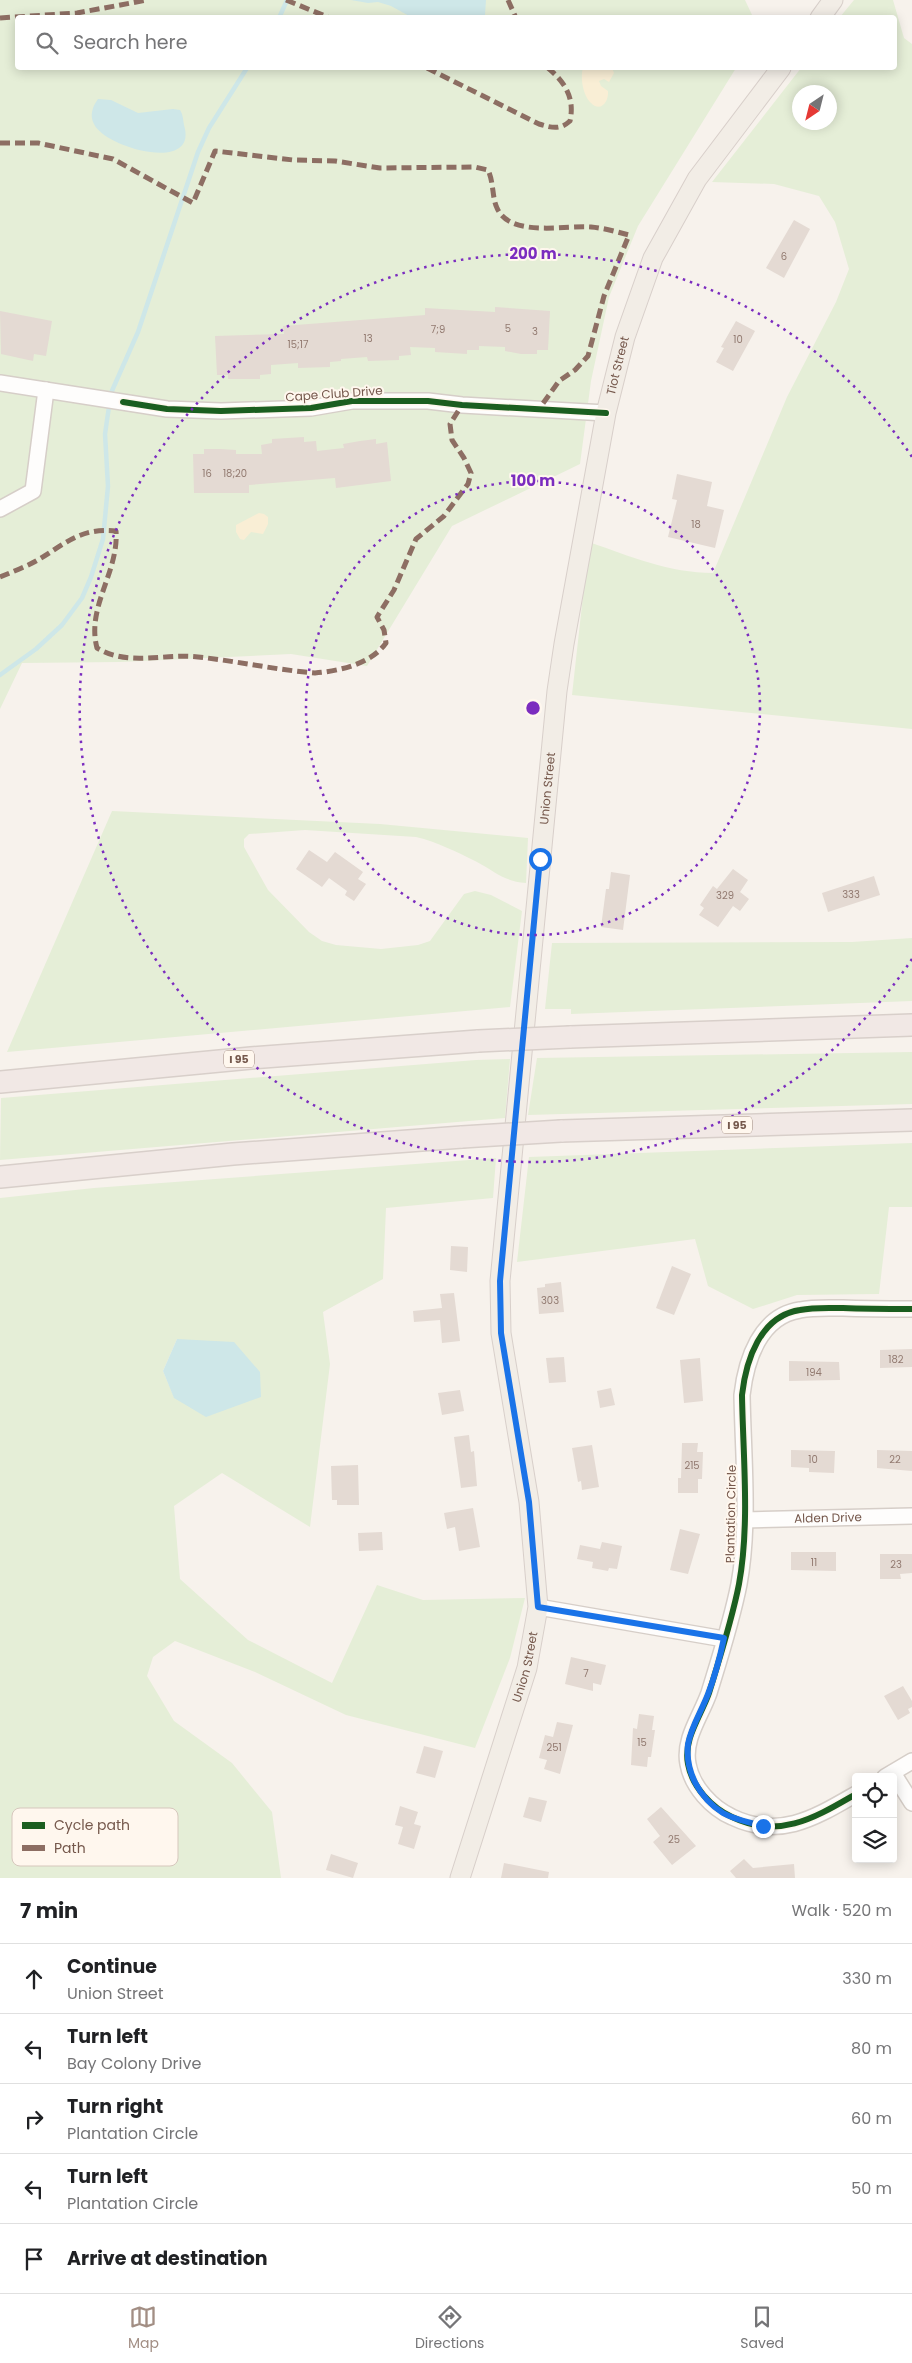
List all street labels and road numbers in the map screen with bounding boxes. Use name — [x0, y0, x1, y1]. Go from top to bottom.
street label: Tiot Street — [602, 334, 633, 397]
street label: Cape Club Drive — [285, 382, 383, 405]
street label: Union Street — [535, 751, 559, 825]
road number: I 95 — [224, 1050, 254, 1068]
road number: I 95 — [722, 1116, 752, 1134]
street label: Plantation Circle — [721, 1465, 740, 1563]
street label: Alden Drive — [794, 1508, 862, 1527]
street label: Union Street — [508, 1630, 541, 1704]

